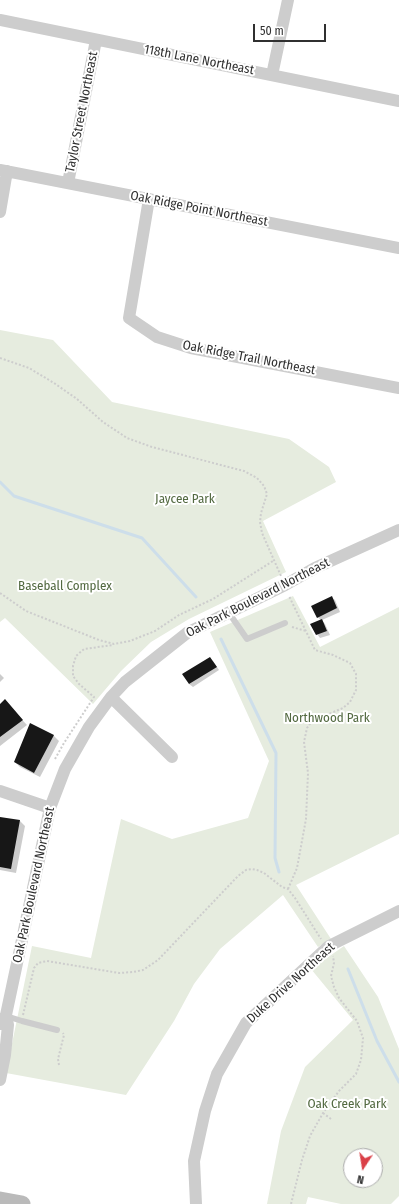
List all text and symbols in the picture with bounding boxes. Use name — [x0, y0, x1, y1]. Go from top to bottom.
scale bar — [255, 16, 328, 42]
text: 50 m — [260, 24, 284, 38]
street label: 118th Lane Northeast — [143, 42, 255, 78]
street label: Taylor Street Northeast — [63, 50, 101, 174]
street label: Oak Ridge Point Northeast — [129, 188, 269, 230]
street label: Oak Ridge Trail Northeast — [181, 337, 317, 379]
park label: Jaycee Park — [155, 491, 215, 507]
street label: Oak Park Boulevard Northeast — [184, 555, 332, 641]
park label: Baseball Complex — [18, 578, 112, 594]
park label: Northwood Park — [284, 710, 370, 726]
street label: Oak Park Boulevard Northeast — [10, 806, 58, 964]
street label: Duke Drive Northeast — [244, 939, 338, 1027]
park label: Oak Creek Park — [307, 1096, 387, 1112]
north arrow — [343, 1148, 383, 1188]
text: N — [356, 1172, 365, 1186]

